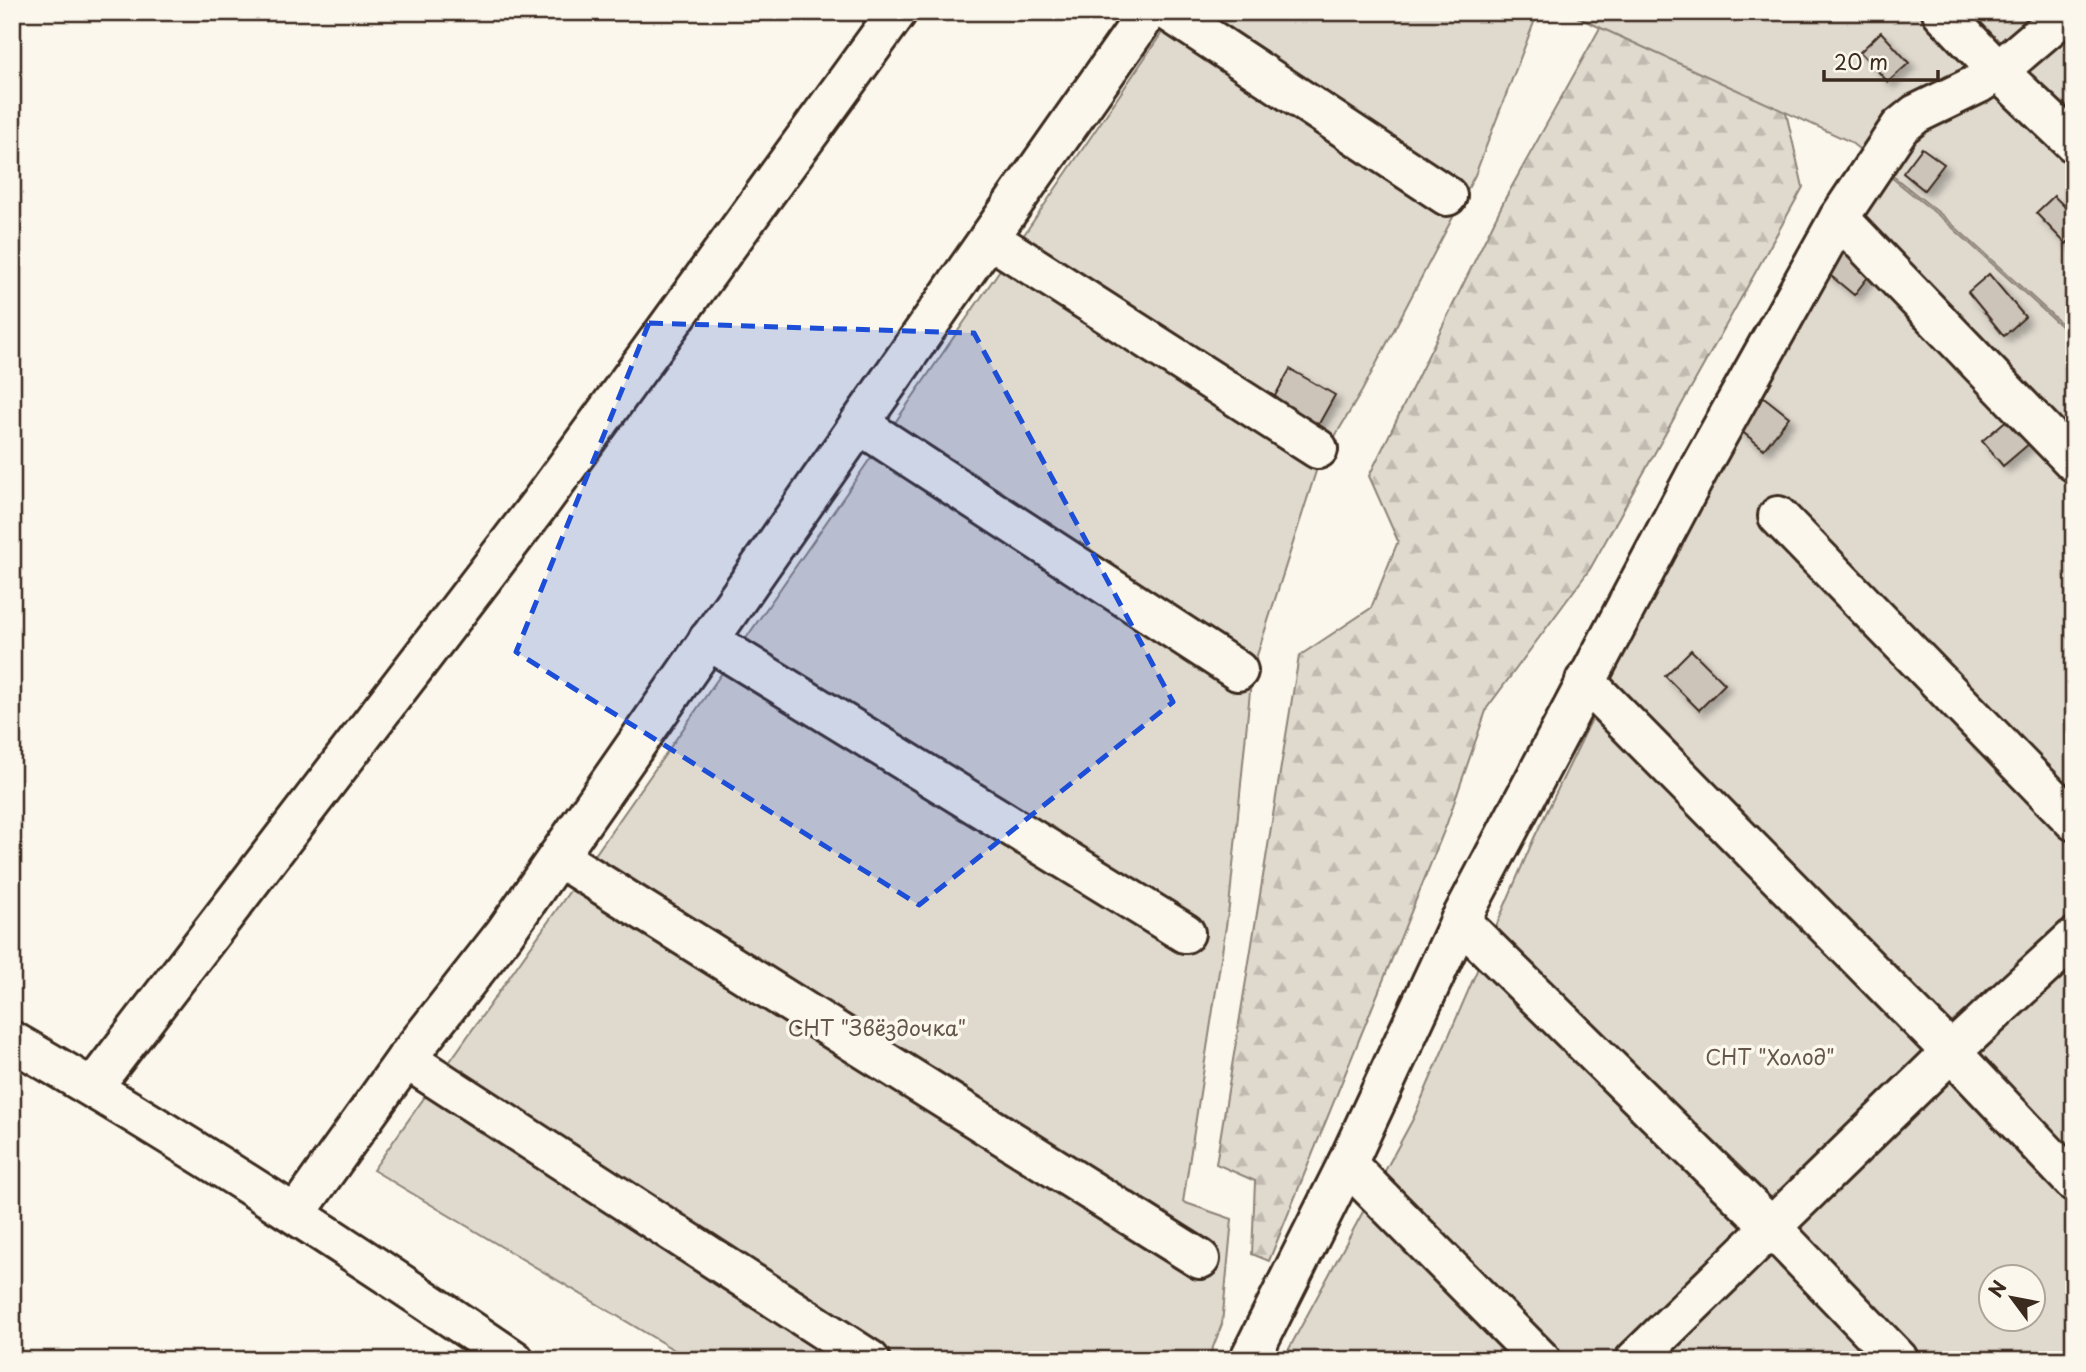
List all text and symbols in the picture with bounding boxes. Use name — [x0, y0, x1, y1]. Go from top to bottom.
scale bar — [1824, 38, 1937, 82]
text: 20 m — [1834, 45, 1888, 77]
park label: СНТ "Звёздочка" — [788, 1011, 966, 1043]
park label: СНТ "Холод" — [1705, 1040, 1835, 1072]
north arrow — [1978, 1264, 2048, 1334]
text: N — [1981, 1275, 2013, 1302]

